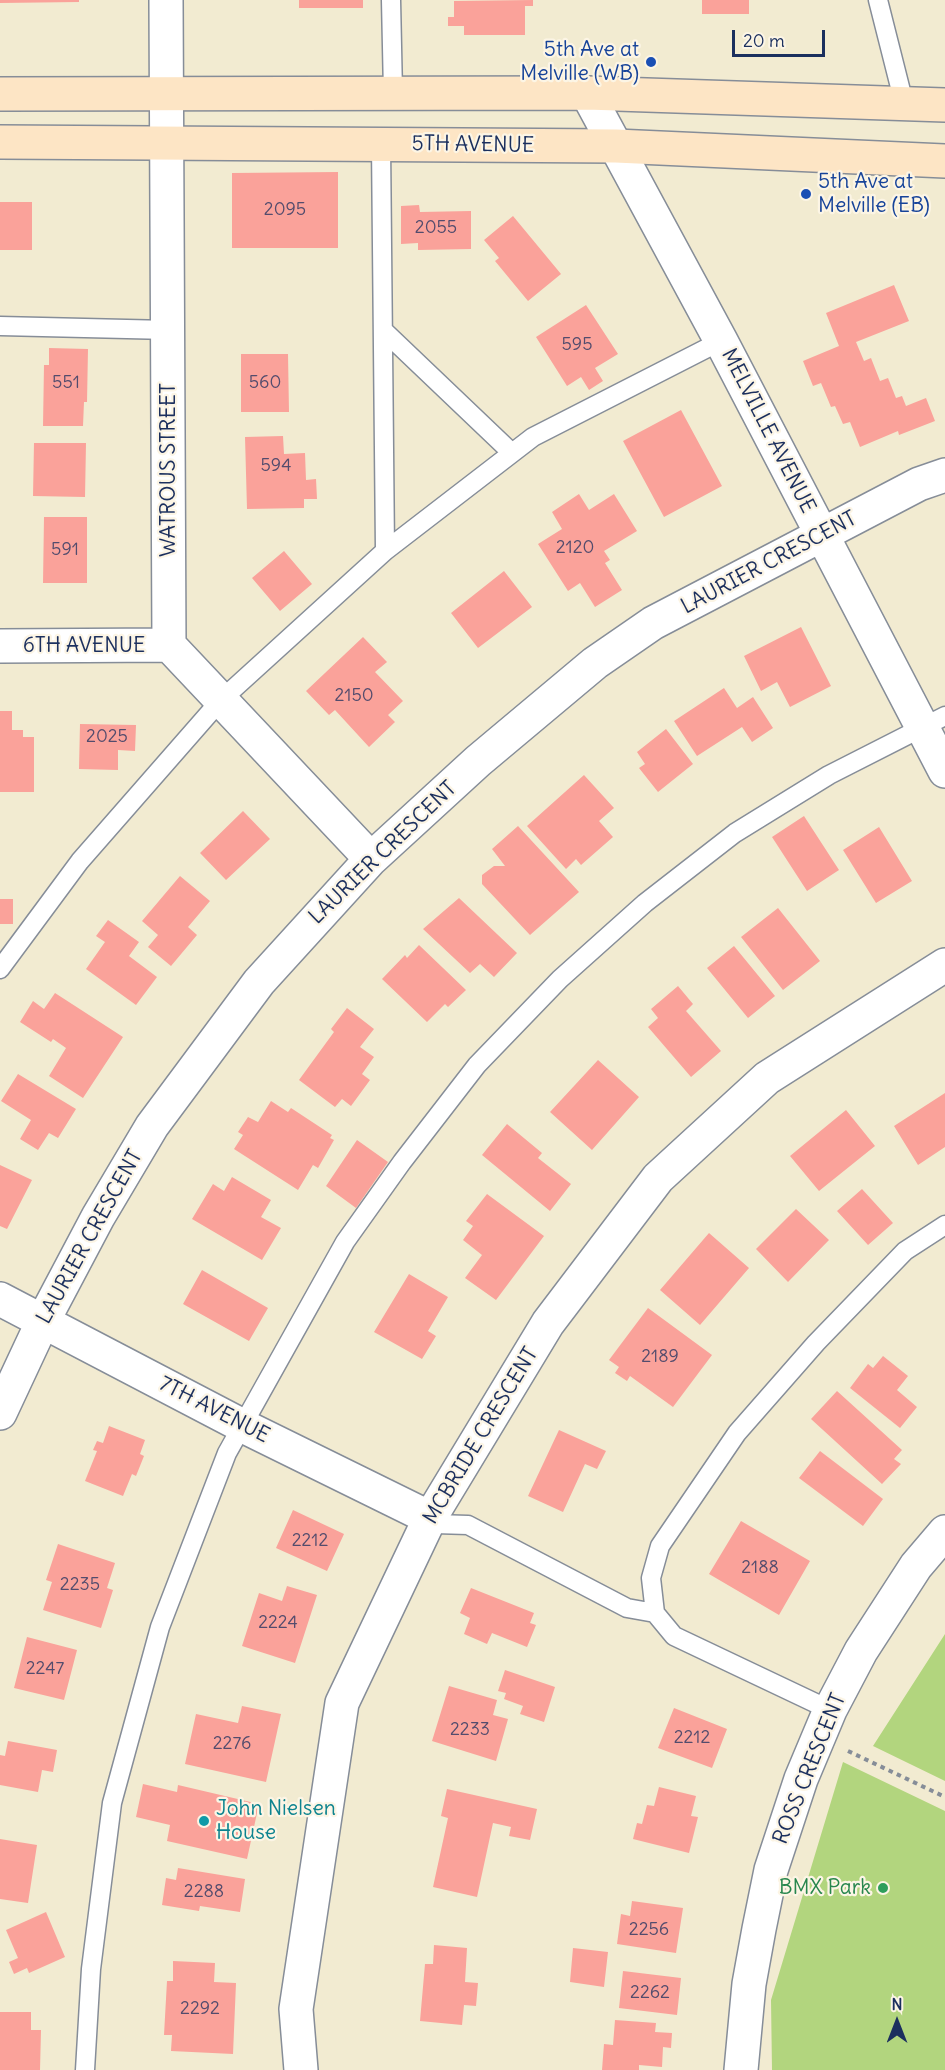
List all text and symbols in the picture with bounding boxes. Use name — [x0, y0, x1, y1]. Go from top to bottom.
scale bar — [735, 18, 828, 56]
text: 20 m — [743, 29, 785, 52]
place label: 5th Ave at Melville (WB) — [520, 37, 639, 87]
marker: 5th Ave at Melville (WB) — [644, 55, 658, 69]
street label: 5TH AVENUE — [411, 131, 535, 159]
place label: 5th Ave at Melville (EB) — [818, 169, 930, 219]
marker: 5th Ave at Melville (EB) — [799, 187, 813, 201]
house number: 2095 — [264, 199, 306, 221]
house number: 2055 — [415, 217, 457, 239]
house number: 595 — [561, 334, 593, 356]
street label: MELVILLE AVENUE — [716, 345, 820, 517]
house number: 551 — [52, 372, 80, 394]
house number: 560 — [249, 372, 281, 394]
street label: WATROUS STREET — [156, 383, 182, 557]
house number: 594 — [260, 455, 292, 477]
street label: LAURIER CRESCENT — [677, 506, 861, 620]
house number: 2120 — [556, 537, 594, 559]
house number: 591 — [51, 539, 79, 561]
street label: 6TH AVENUE — [23, 633, 145, 659]
house number: 2150 — [334, 685, 374, 707]
house number: 2025 — [86, 726, 128, 748]
street label: LAURIER CRESCENT — [304, 776, 462, 930]
street label: LAURIER CRESCENT — [32, 1146, 148, 1328]
street label: MCBRIDE CRESCENT — [418, 1343, 544, 1529]
house number: 2189 — [641, 1346, 679, 1368]
street label: 7TH AVENUE — [154, 1371, 274, 1449]
house number: 2212 — [292, 1530, 328, 1552]
house number: 2188 — [741, 1557, 779, 1579]
house number: 2235 — [60, 1574, 100, 1596]
house number: 2224 — [258, 1612, 298, 1634]
house number: 2247 — [26, 1658, 64, 1680]
street label: ROSS CRESCENT — [768, 1690, 852, 1848]
house number: 2233 — [450, 1719, 490, 1741]
house number: 2212 — [674, 1727, 710, 1749]
house number: 2276 — [213, 1733, 251, 1755]
place label: John Nielsen House — [216, 1796, 336, 1846]
marker: John Nielsen House — [197, 1814, 211, 1828]
place label: BMX Park — [779, 1875, 871, 1901]
house number: 2288 — [184, 1881, 224, 1903]
marker: BMX Park — [876, 1881, 890, 1895]
house number: 2256 — [629, 1919, 669, 1941]
house number: 2262 — [630, 1982, 670, 2004]
north arrow — [867, 1992, 927, 2052]
text: N — [891, 1994, 903, 2014]
house number: 2292 — [180, 1998, 220, 2020]

